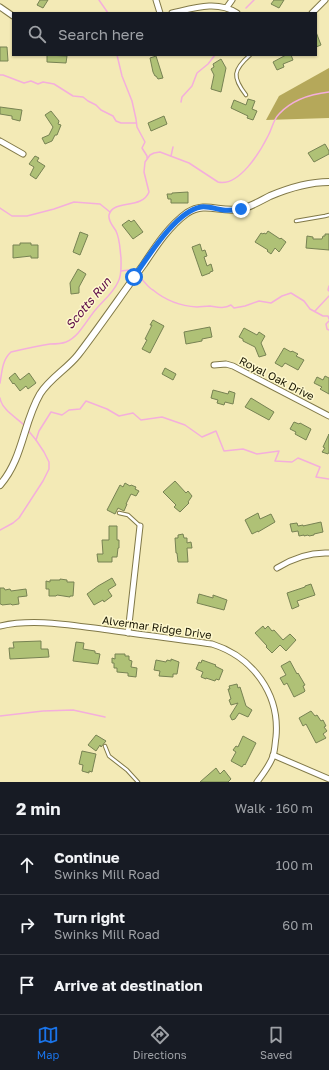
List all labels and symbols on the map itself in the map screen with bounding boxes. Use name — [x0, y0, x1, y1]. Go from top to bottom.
route end — [232, 200, 250, 218]
route start — [125, 268, 143, 286]
water label: Scotts Run — [62, 274, 114, 332]
street label: Royal Oak Drive — [237, 353, 317, 403]
street label: Alvermar Ridge Drive — [101, 613, 213, 641]

